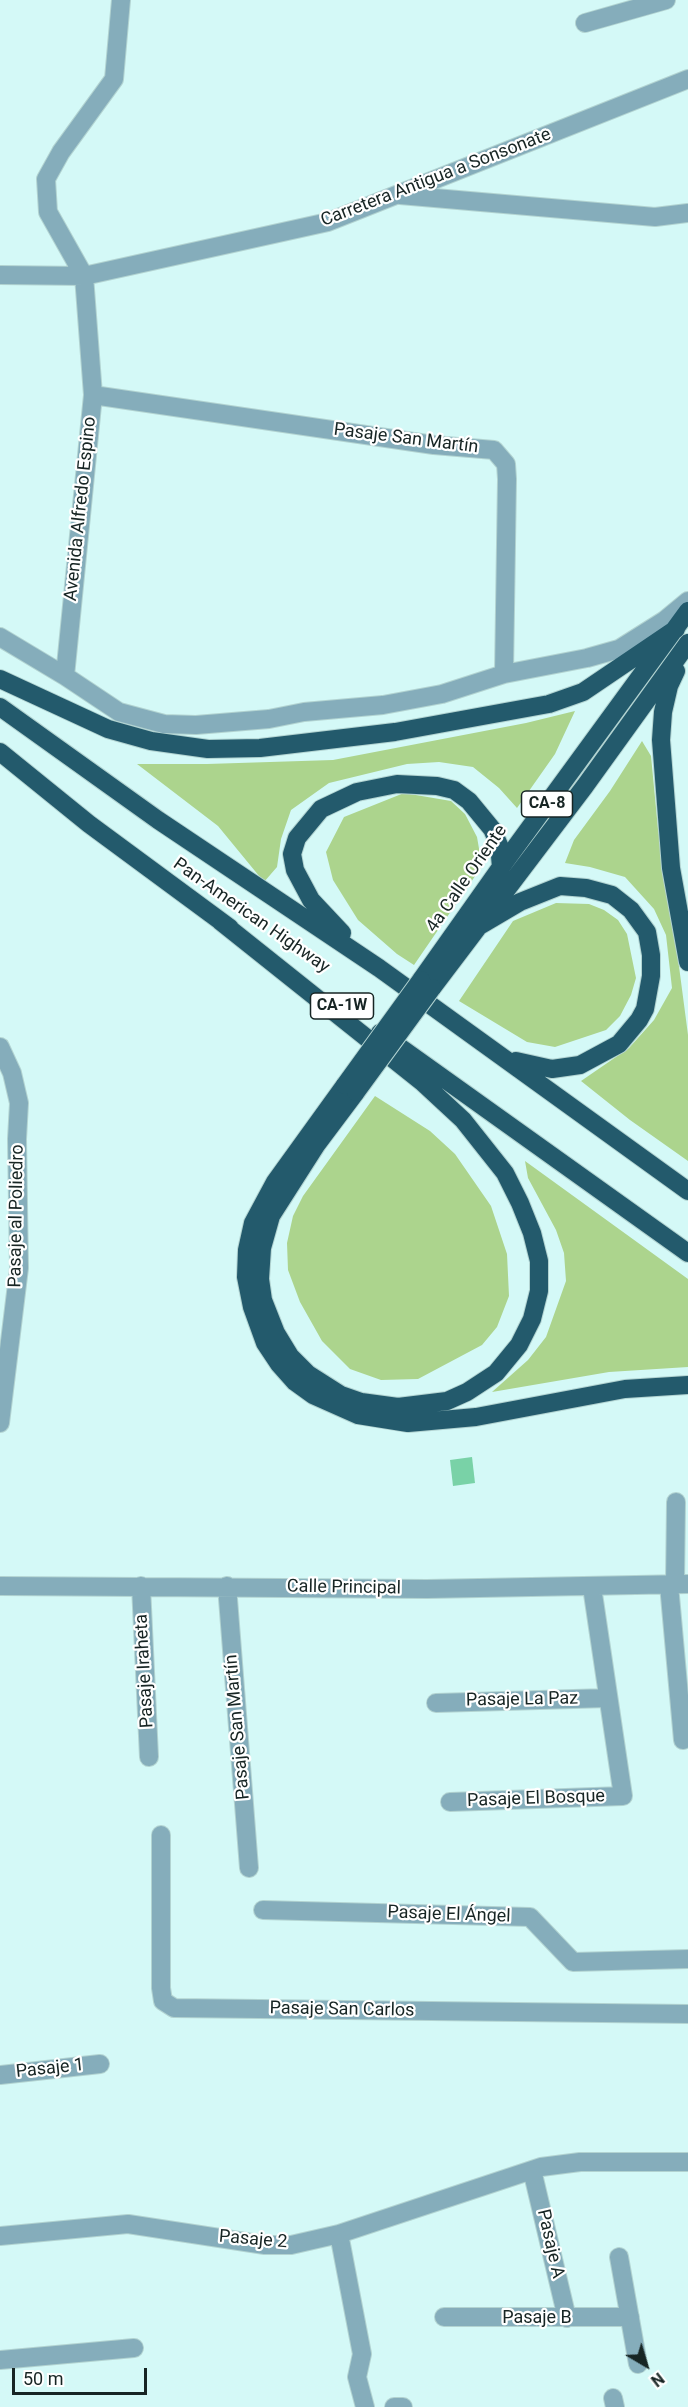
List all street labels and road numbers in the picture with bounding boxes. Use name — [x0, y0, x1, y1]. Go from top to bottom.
street label: Carretera Antigua a Sonsonate — [318, 124, 554, 232]
street label: Avenida Alfredo Espino — [61, 416, 101, 602]
street label: Pasaje San Martín — [332, 419, 480, 459]
road number: CA-8 — [522, 791, 572, 817]
street label: 4a Calle Oriente — [422, 821, 512, 937]
street label: Pan-American Highway — [169, 854, 333, 978]
road number: CA-1W — [310, 993, 374, 1019]
street label: Pasaje al Poliedro — [5, 1144, 29, 1288]
street label: Calle Principal — [287, 1576, 401, 1600]
street label: Pasaje Iraheta — [131, 1614, 159, 1728]
street label: Pasaje San Martín — [221, 1654, 255, 1800]
street label: Pasaje La Paz — [466, 1688, 578, 1712]
street label: Pasaje El Bosque — [467, 1786, 605, 1812]
street label: Pasaje El Ángel — [387, 1902, 511, 1928]
street label: Pasaje San Carlos — [269, 1998, 415, 2022]
street label: Pasaje 1 — [15, 2055, 85, 2083]
street label: Pasaje A — [532, 2207, 568, 2281]
street label: Pasaje 2 — [218, 2226, 288, 2254]
street label: Pasaje B — [502, 2307, 572, 2329]

